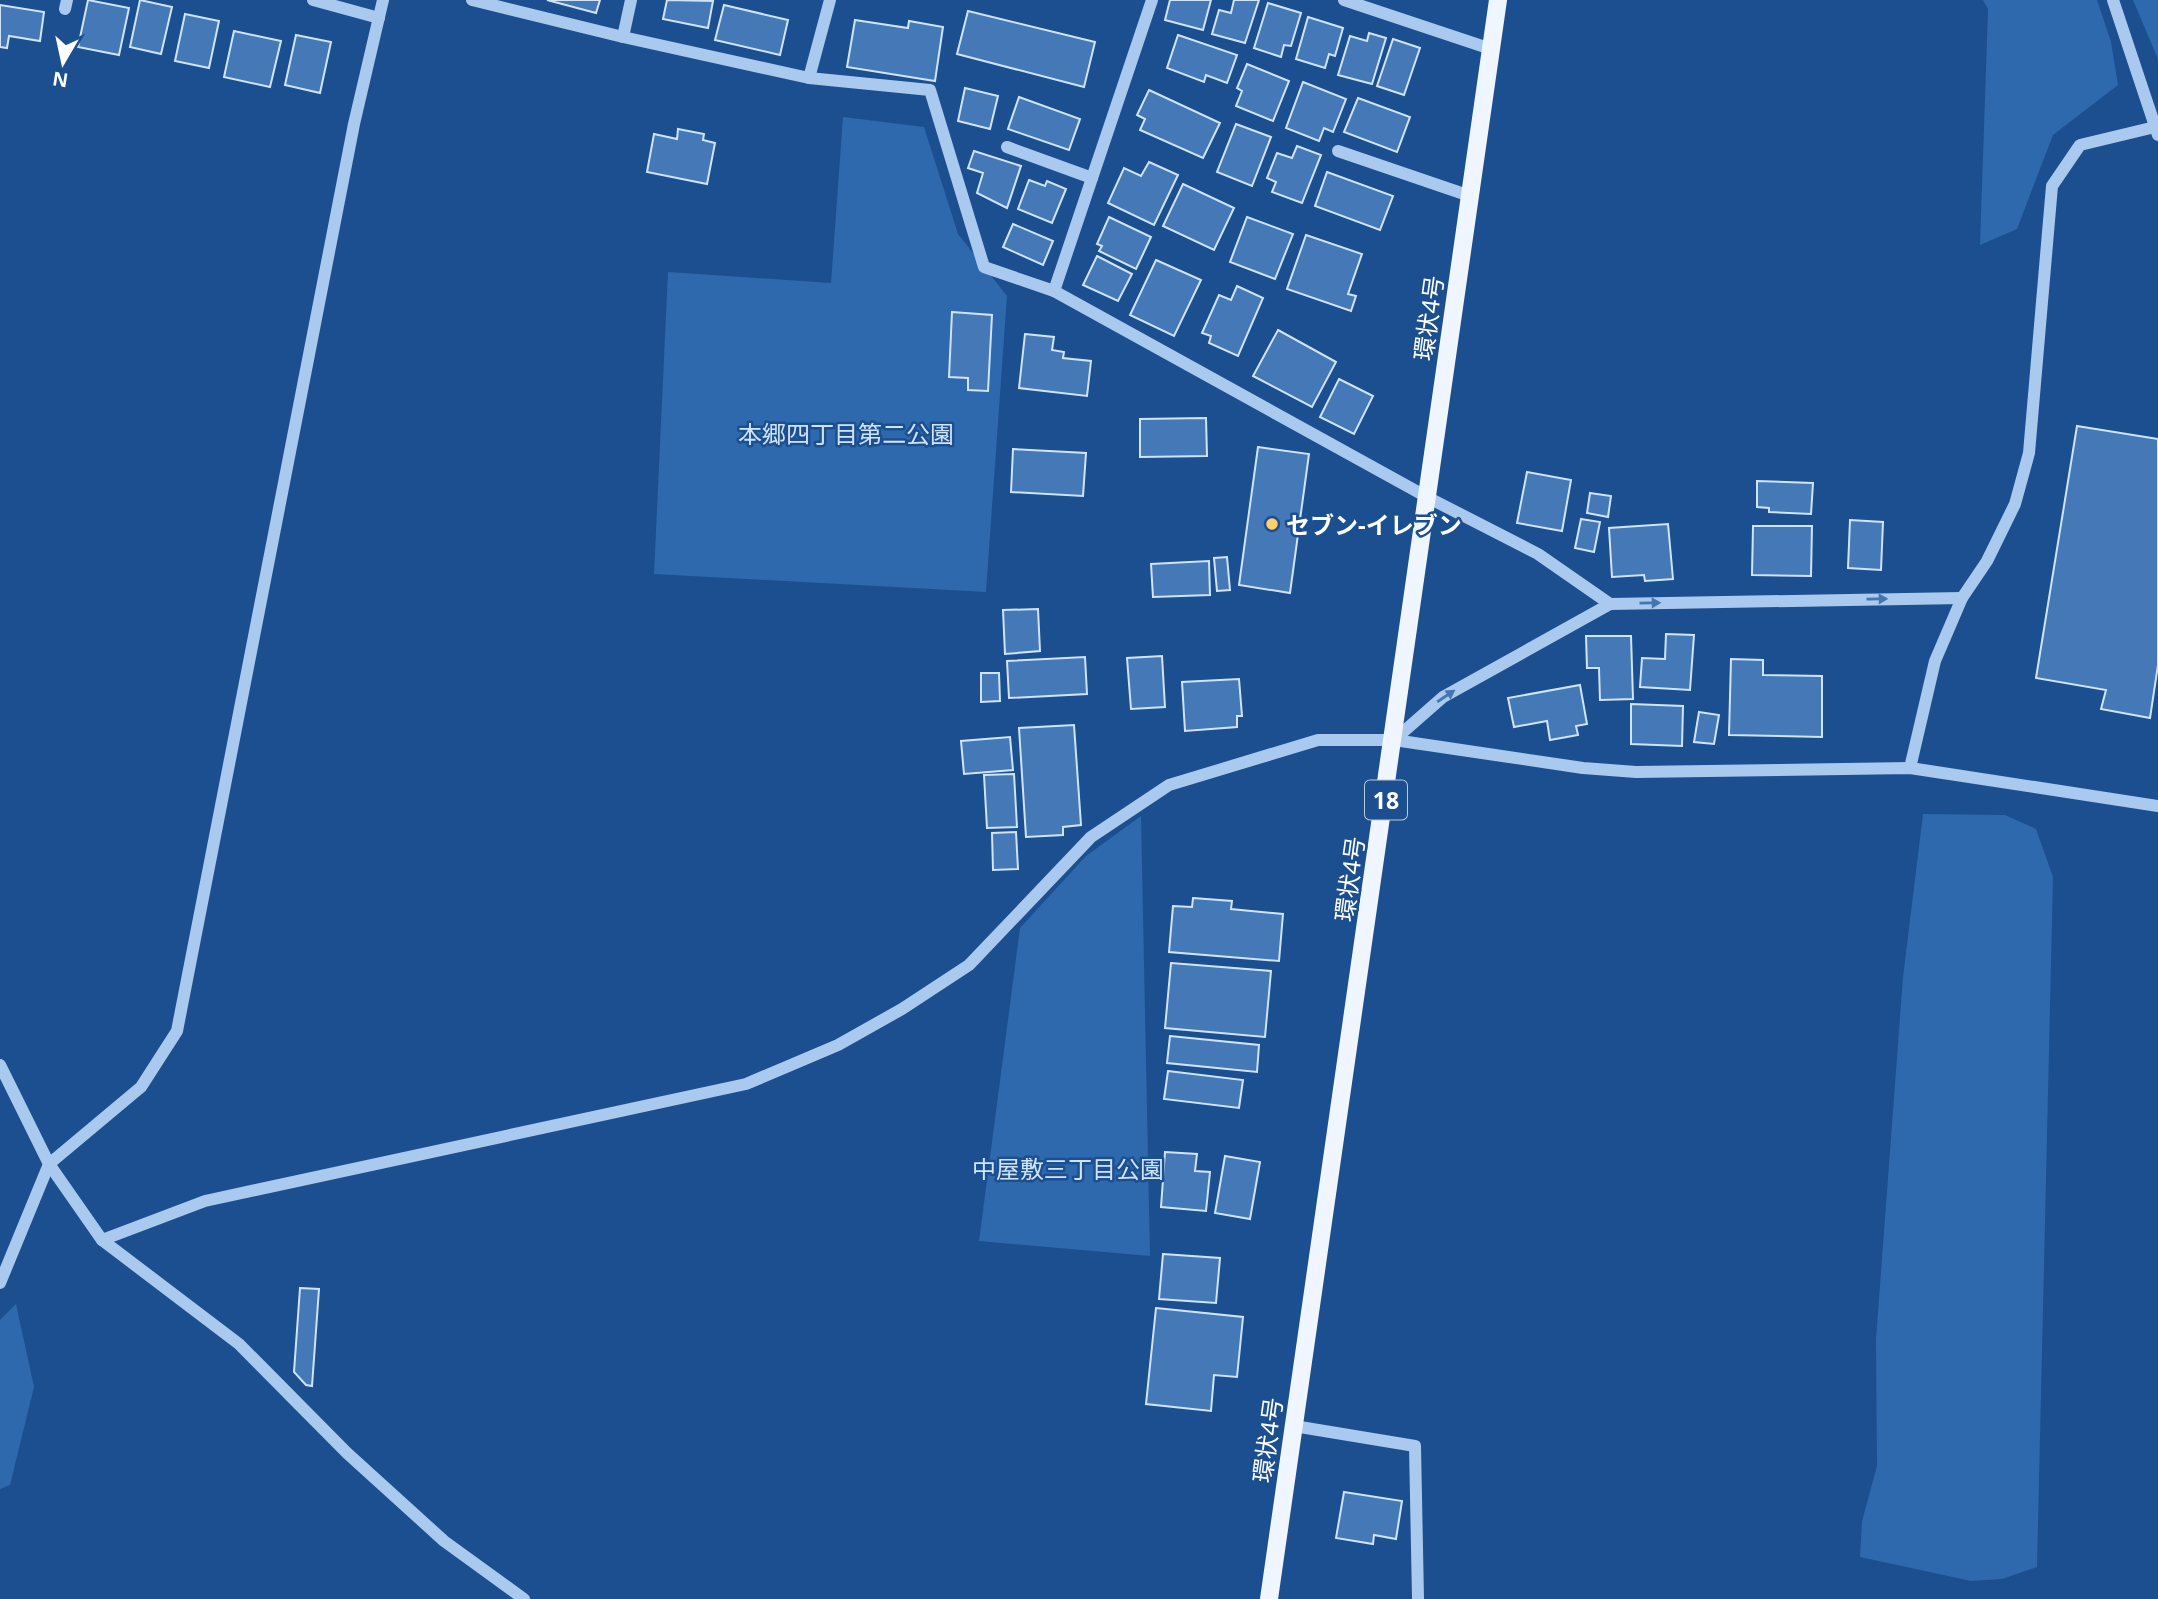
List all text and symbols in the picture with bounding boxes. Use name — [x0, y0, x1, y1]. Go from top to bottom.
north arrow — [28, 28, 98, 98]
text: N — [51, 66, 70, 94]
street label: 環状4号 — [1406, 273, 1450, 363]
park label: 本郷四丁目第二公園 — [738, 417, 954, 450]
place label: セブン-イレブン — [1286, 508, 1462, 541]
marker: セブン-イレブン — [1264, 516, 1280, 532]
one-way arrow — [1866, 593, 1888, 605]
one-way arrow — [1639, 598, 1661, 609]
one-way arrow — [1437, 690, 1456, 703]
road number: 18 — [1365, 780, 1407, 820]
street label: 環状4号 — [1327, 834, 1371, 924]
park label: 中屋敷三丁目公園 — [972, 1152, 1164, 1185]
street label: 環状4号 — [1245, 1395, 1289, 1485]

